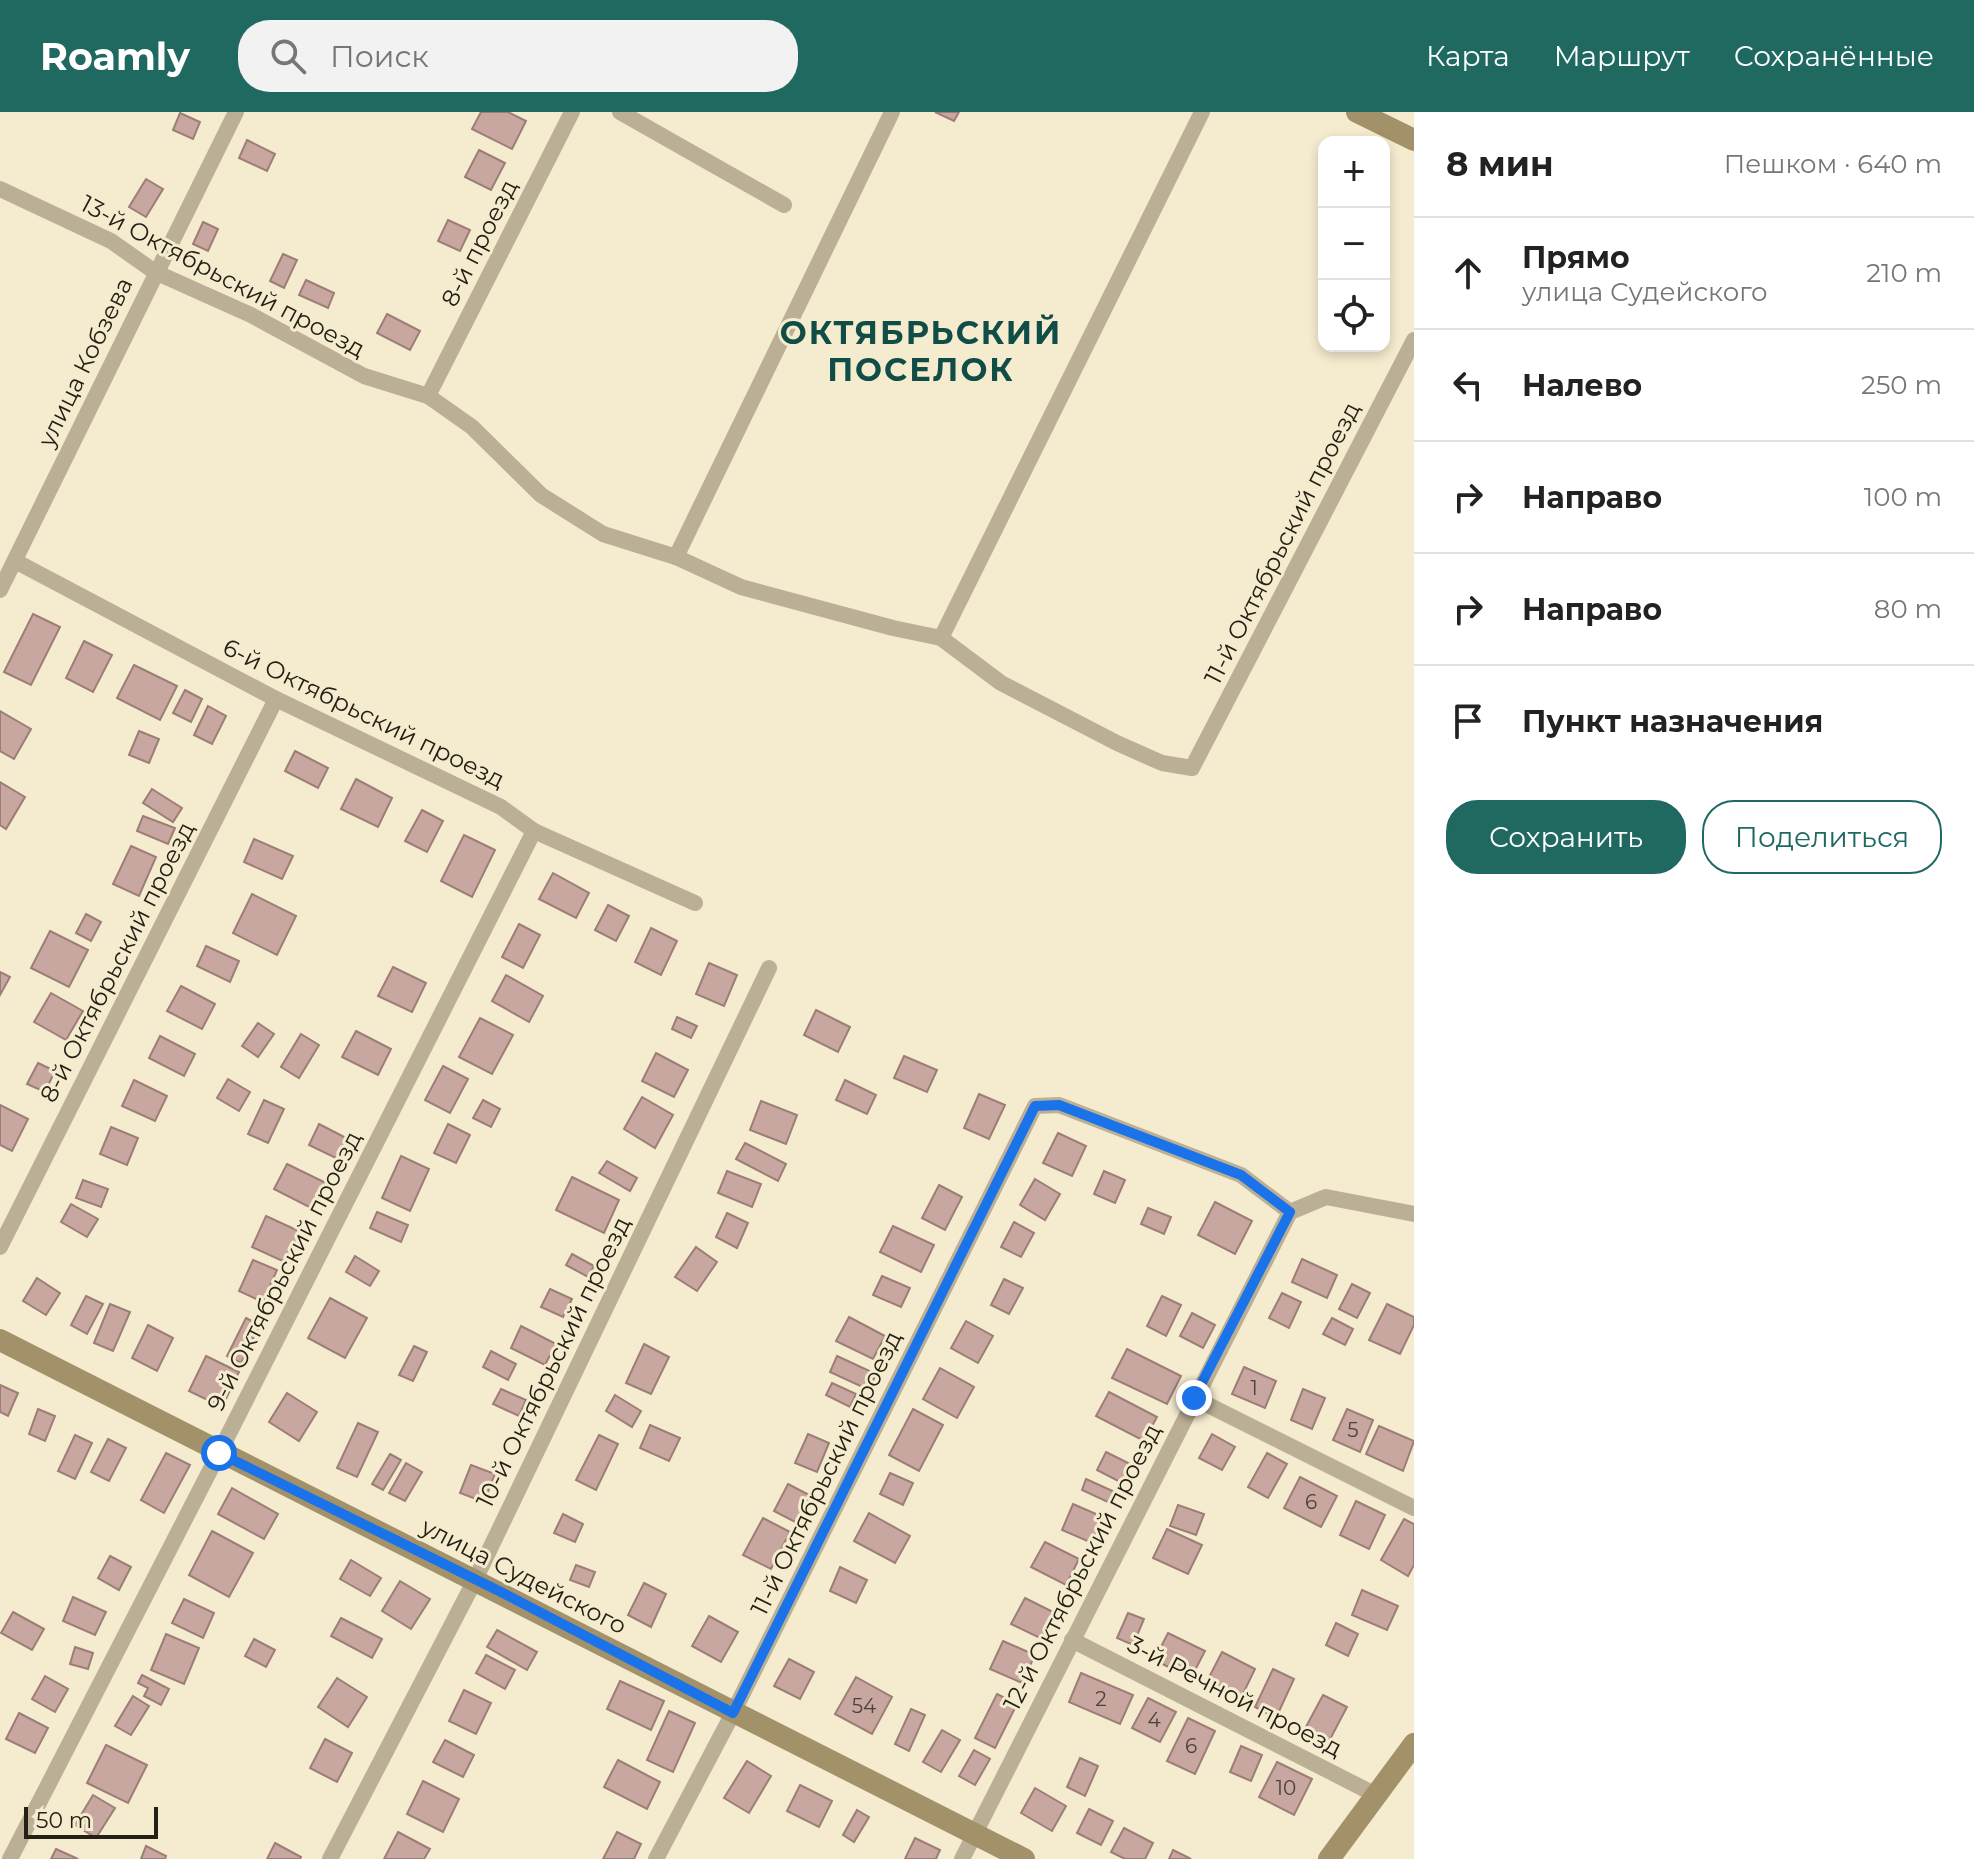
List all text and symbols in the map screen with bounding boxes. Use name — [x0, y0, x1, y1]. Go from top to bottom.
search box — [238, 20, 798, 92]
text: Roamly — [40, 33, 190, 80]
icon: search — [266, 34, 310, 78]
text: Поиск — [330, 38, 429, 75]
text: Карта — [1426, 39, 1510, 73]
text: Маршрут — [1554, 39, 1690, 73]
text: Сохранённые — [1734, 39, 1934, 73]
map controls — [1318, 136, 1390, 352]
button: + — [1318, 136, 1390, 208]
text: 8 мин — [1446, 143, 1554, 185]
text: Пешком · 640 m — [1724, 148, 1942, 180]
street label: 8-й проезд — [435, 175, 523, 311]
street label: 13-й Октябрьский проезд — [76, 189, 370, 363]
button: − — [1318, 208, 1390, 280]
text: Прямо — [1522, 239, 1630, 276]
icon: ahead — [1446, 251, 1490, 295]
text: 210 m — [1866, 257, 1942, 289]
street label: улица Кобзева — [31, 273, 139, 452]
text: улица Судейского — [1522, 276, 1768, 308]
button: locate — [1318, 280, 1390, 352]
district label: ОКТЯБРЬСКИЙ ПОСЕЛОК — [780, 313, 1062, 389]
icon: left — [1446, 363, 1490, 407]
text: Налево — [1522, 367, 1642, 404]
text: 250 m — [1861, 369, 1942, 401]
street label: 11-й Октябрьский проезд — [1198, 397, 1366, 689]
icon: right — [1446, 475, 1490, 519]
text: Направо — [1522, 479, 1662, 516]
text: 100 m — [1864, 481, 1942, 513]
icon: right — [1446, 587, 1490, 631]
text: Направо — [1522, 591, 1662, 628]
text: 80 m — [1874, 593, 1942, 625]
street label: 6-й Октябрьский проезд — [218, 632, 510, 794]
icon: arrive — [1446, 699, 1490, 743]
text: Пункт назначения — [1522, 703, 1823, 740]
button: Сохранить — [1446, 800, 1686, 874]
button: Поделиться — [1702, 800, 1942, 874]
street label: 8-й Октябрьский проезд — [34, 817, 200, 1107]
street label: 9-й Октябрьский проезд — [201, 1126, 367, 1416]
street label: 10-й Октябрьский проезд — [470, 1212, 636, 1512]
street label: 11-й Октябрьский проезд — [744, 1326, 908, 1620]
house number: 1 — [1250, 1376, 1258, 1400]
route end — [1176, 1380, 1212, 1416]
house number: 5 — [1347, 1418, 1359, 1442]
street label: 12-й Октябрьский проезд — [997, 1419, 1167, 1715]
route start — [201, 1435, 237, 1471]
house number: 6 — [1305, 1490, 1317, 1514]
street label: улица Судейского — [416, 1511, 632, 1640]
street label: 3-й Речной проезд — [1123, 1629, 1347, 1763]
house number: 2 — [1095, 1687, 1107, 1711]
house number: 54 — [852, 1694, 876, 1718]
house number: 4 — [1147, 1708, 1161, 1732]
house number: 6 — [1185, 1734, 1197, 1758]
house number: 10 — [1276, 1776, 1296, 1800]
scale bar — [24, 1803, 158, 1839]
text: 50 m — [36, 1807, 92, 1834]

